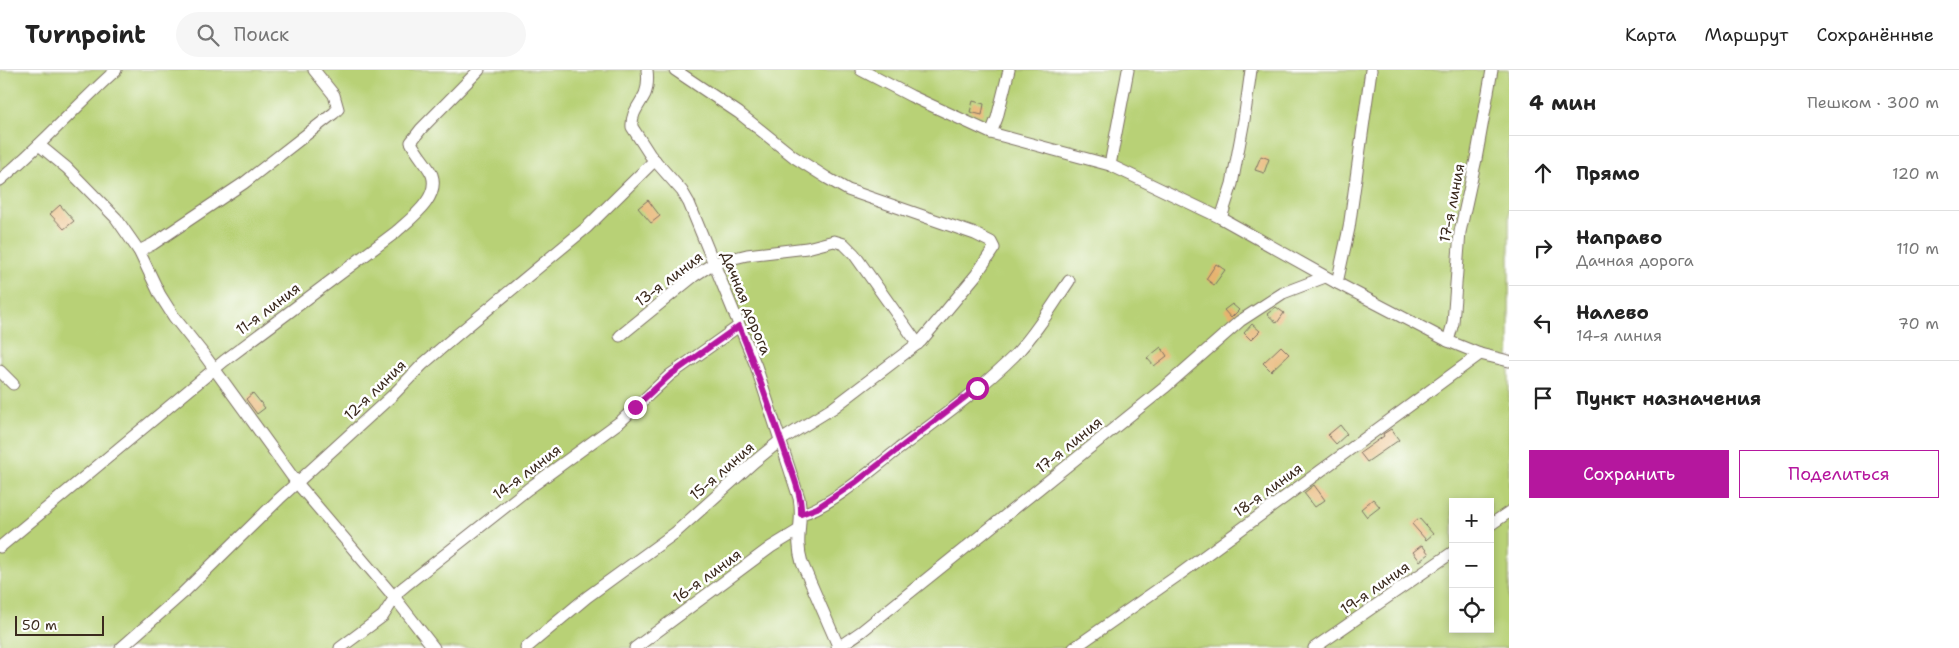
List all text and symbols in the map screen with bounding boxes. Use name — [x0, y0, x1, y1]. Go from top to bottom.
search box — [176, 12, 526, 57]
text: Turnpoint — [25, 19, 146, 51]
icon: search — [194, 21, 222, 49]
text: Поиск — [234, 22, 289, 47]
text: Карта — [1625, 23, 1676, 47]
text: Маршрут — [1704, 23, 1788, 47]
text: Сохранённые — [1816, 23, 1934, 47]
text: 4 мин — [1529, 89, 1596, 117]
text: Пешком · 300 m — [1807, 92, 1939, 113]
icon: ahead — [1529, 159, 1557, 187]
text: Прямо — [1576, 161, 1640, 186]
street label: 17-я линия — [1435, 162, 1469, 244]
text: 120 m — [1892, 163, 1939, 184]
text: Направо — [1576, 225, 1662, 250]
icon: right — [1529, 234, 1557, 262]
text: 110 m — [1896, 238, 1939, 259]
street label: 13-я линия — [631, 247, 707, 311]
street label: Дачная дорога — [716, 248, 776, 359]
text: Дачная дорога — [1576, 250, 1694, 271]
street label: 11-я линия — [232, 278, 304, 340]
text: Налево — [1576, 300, 1649, 325]
icon: left — [1529, 309, 1557, 337]
text: 70 m — [1898, 313, 1939, 334]
text: 14-я линия — [1576, 325, 1662, 346]
street label: 12-я линия — [340, 355, 410, 425]
route start — [966, 377, 989, 400]
icon: arrive — [1529, 384, 1557, 412]
text: Пункт назначения — [1576, 386, 1761, 411]
route end — [624, 396, 647, 419]
street label: 17-я линия — [1032, 412, 1106, 478]
street label: 15-я линия — [685, 437, 759, 505]
street label: 14-я линия — [489, 440, 565, 504]
button: Сохранить — [1529, 450, 1729, 498]
button: Поделиться — [1739, 450, 1939, 498]
street label: 18-я линия — [1229, 458, 1307, 522]
map controls — [1449, 498, 1494, 633]
button: + — [1449, 498, 1494, 543]
button: − — [1449, 543, 1494, 588]
street label: 16-я линия — [669, 544, 745, 608]
street label: 19-я линия — [1336, 557, 1414, 619]
button: locate — [1449, 588, 1494, 633]
scale bar — [15, 613, 104, 636]
text: 50 m — [22, 616, 57, 634]

